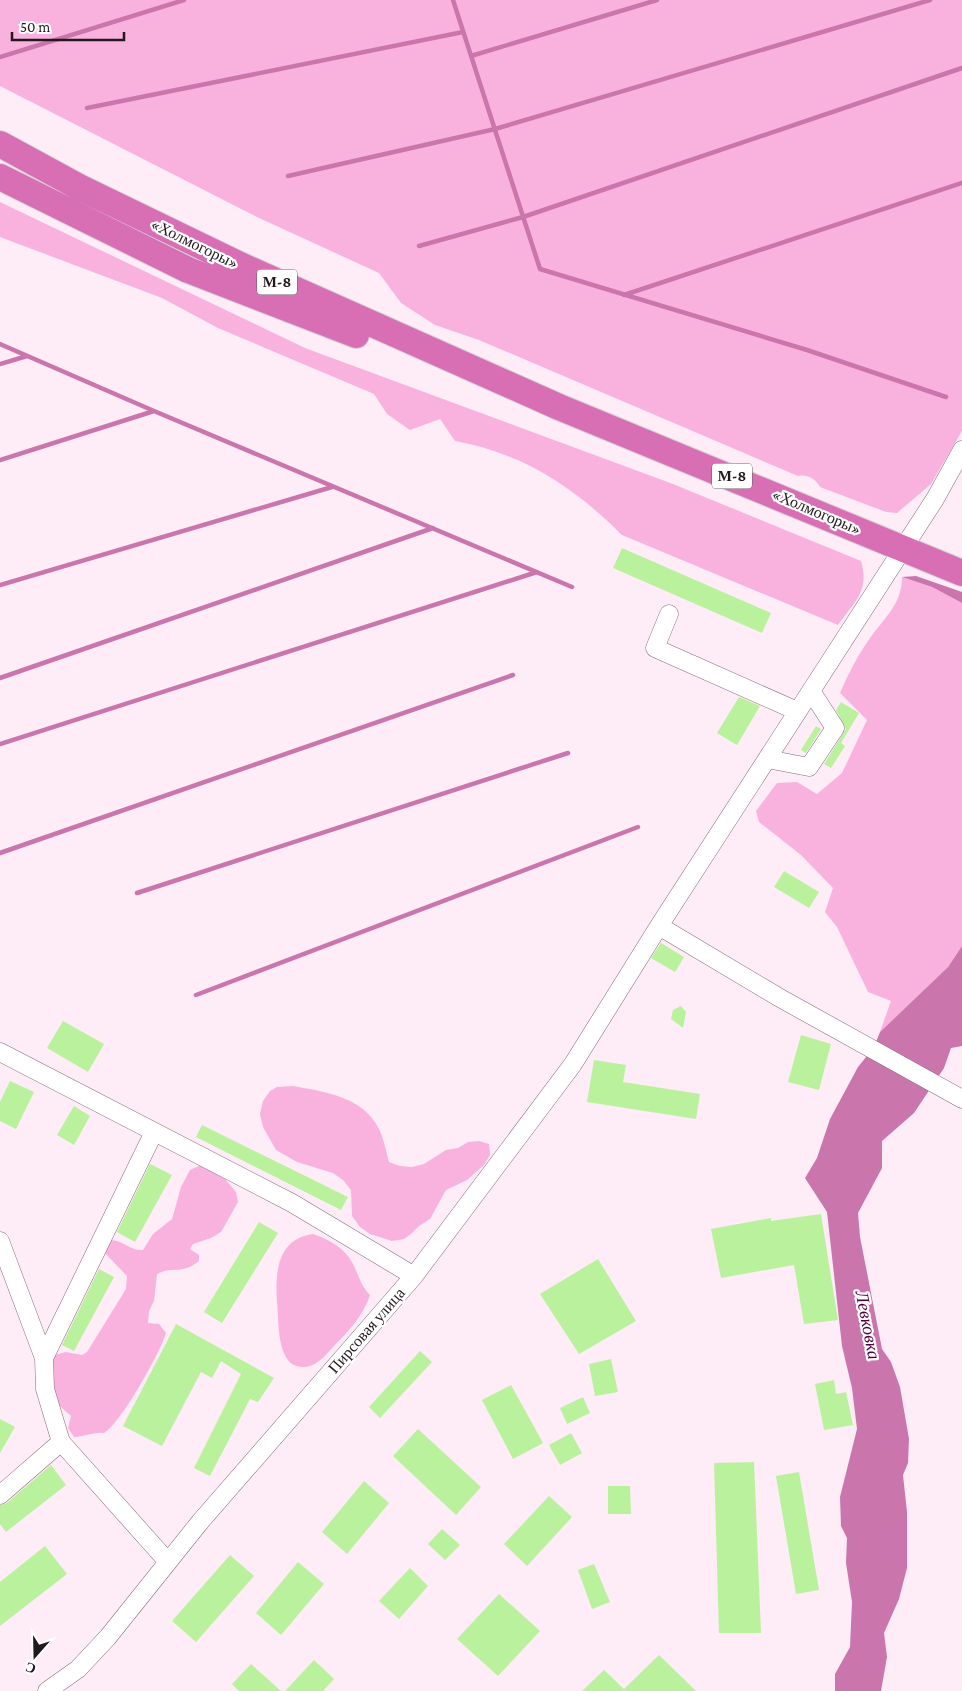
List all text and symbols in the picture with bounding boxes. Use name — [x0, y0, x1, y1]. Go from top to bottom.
scale bar — [12, 10, 125, 42]
text: 50 m — [20, 19, 50, 35]
street label: «Холмогоры» — [148, 215, 241, 273]
road number: М-8 — [257, 270, 297, 294]
road number: М-8 — [712, 464, 752, 488]
street label: «Холмогоры» — [769, 485, 864, 539]
street label: Пирсовая улица — [325, 1284, 409, 1377]
water label: Левковка — [851, 1288, 884, 1361]
north arrow — [10, 1631, 60, 1681]
text: С — [23, 1659, 38, 1677]

